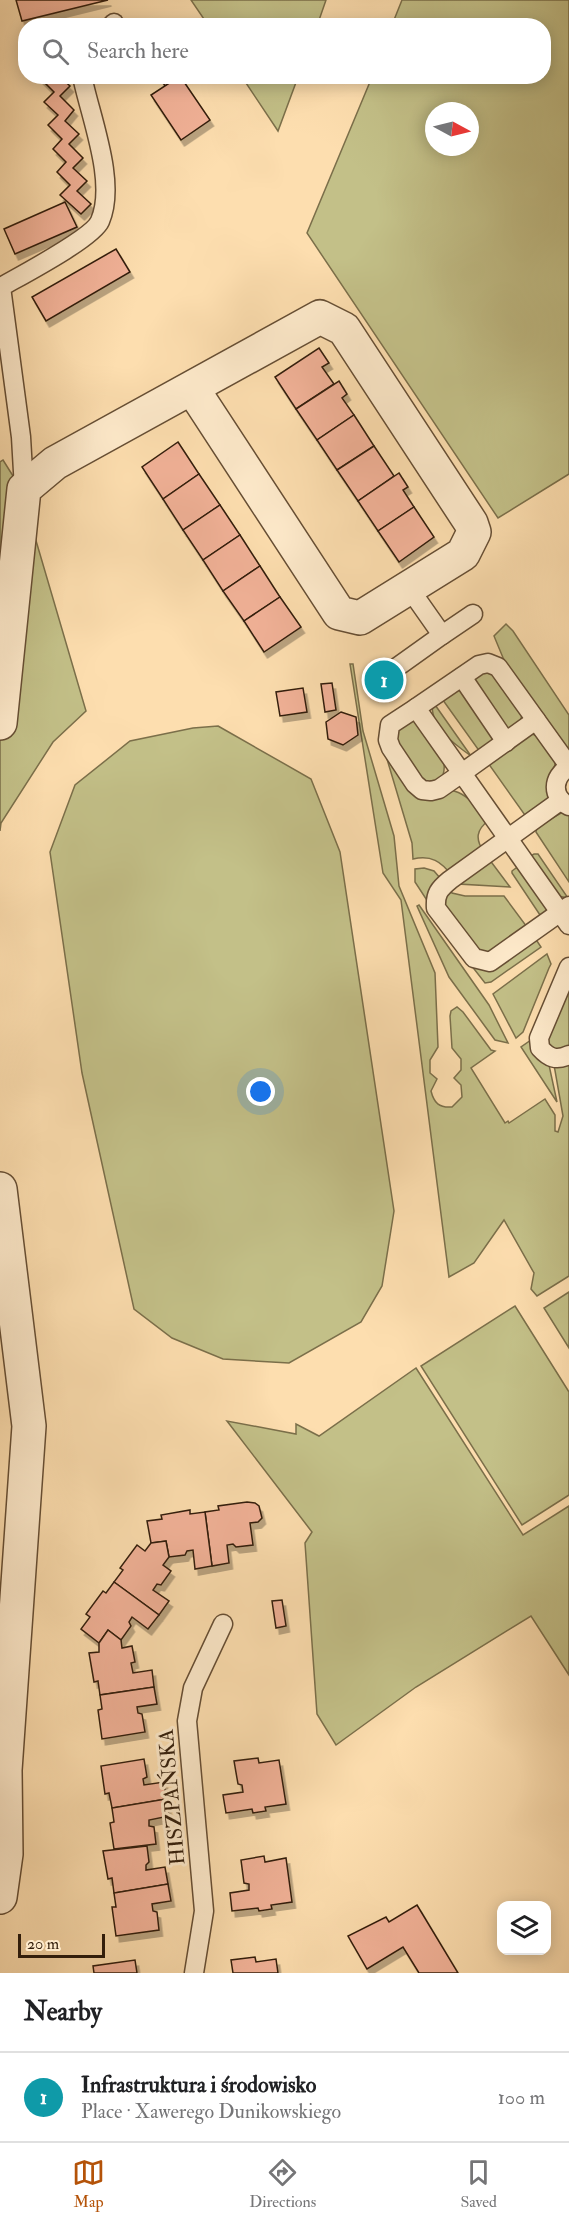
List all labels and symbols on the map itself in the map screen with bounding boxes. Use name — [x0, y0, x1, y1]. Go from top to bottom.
north arrow — [425, 102, 479, 156]
pin: 1 — [364, 658, 404, 702]
your location — [246, 1077, 275, 1106]
street label: HISZPAŃSKA — [153, 1728, 191, 1866]
scale bar — [18, 1931, 105, 1958]

